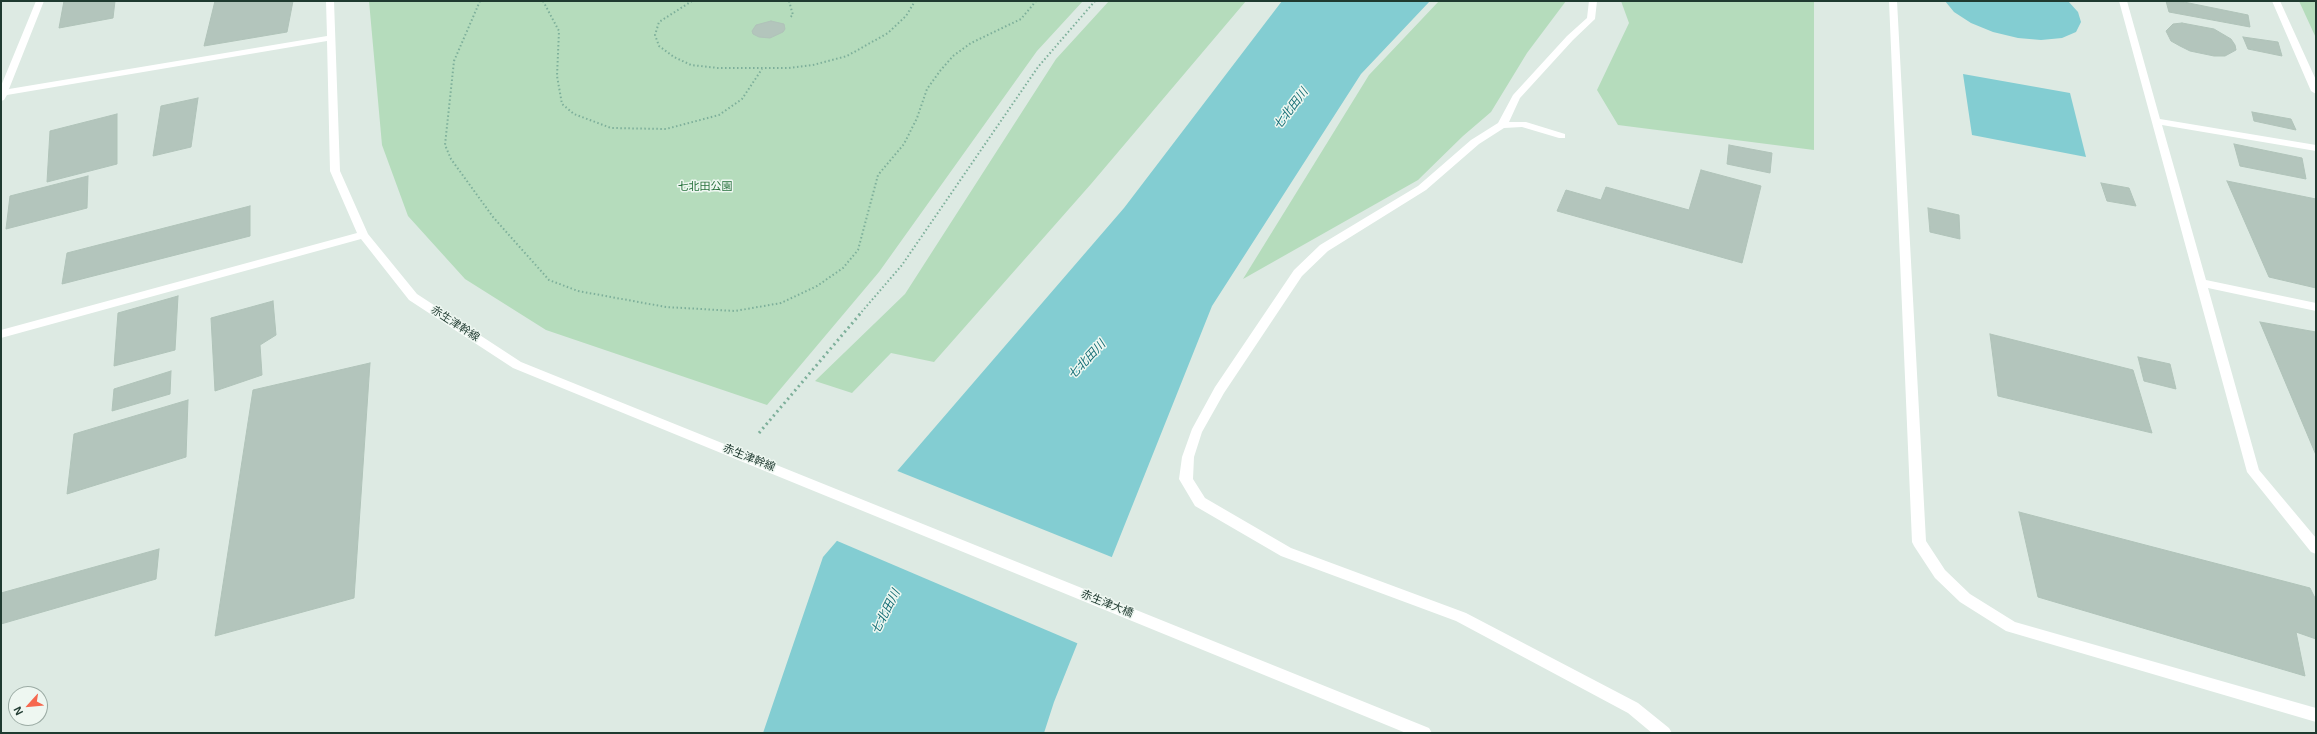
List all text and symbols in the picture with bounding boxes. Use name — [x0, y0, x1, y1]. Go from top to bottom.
water label: 七北田川 — [1271, 85, 1311, 133]
park label: 七北田公園 — [678, 180, 732, 194]
street label: 赤生津幹線 — [428, 303, 482, 345]
water label: 七北田川 — [1065, 338, 1109, 382]
street label: 赤生津幹線 — [721, 442, 777, 474]
water label: 七北田川 — [869, 587, 903, 637]
street label: 赤生津大橋 — [1079, 588, 1135, 620]
north arrow — [8, 686, 48, 726]
text: N — [11, 705, 25, 717]

